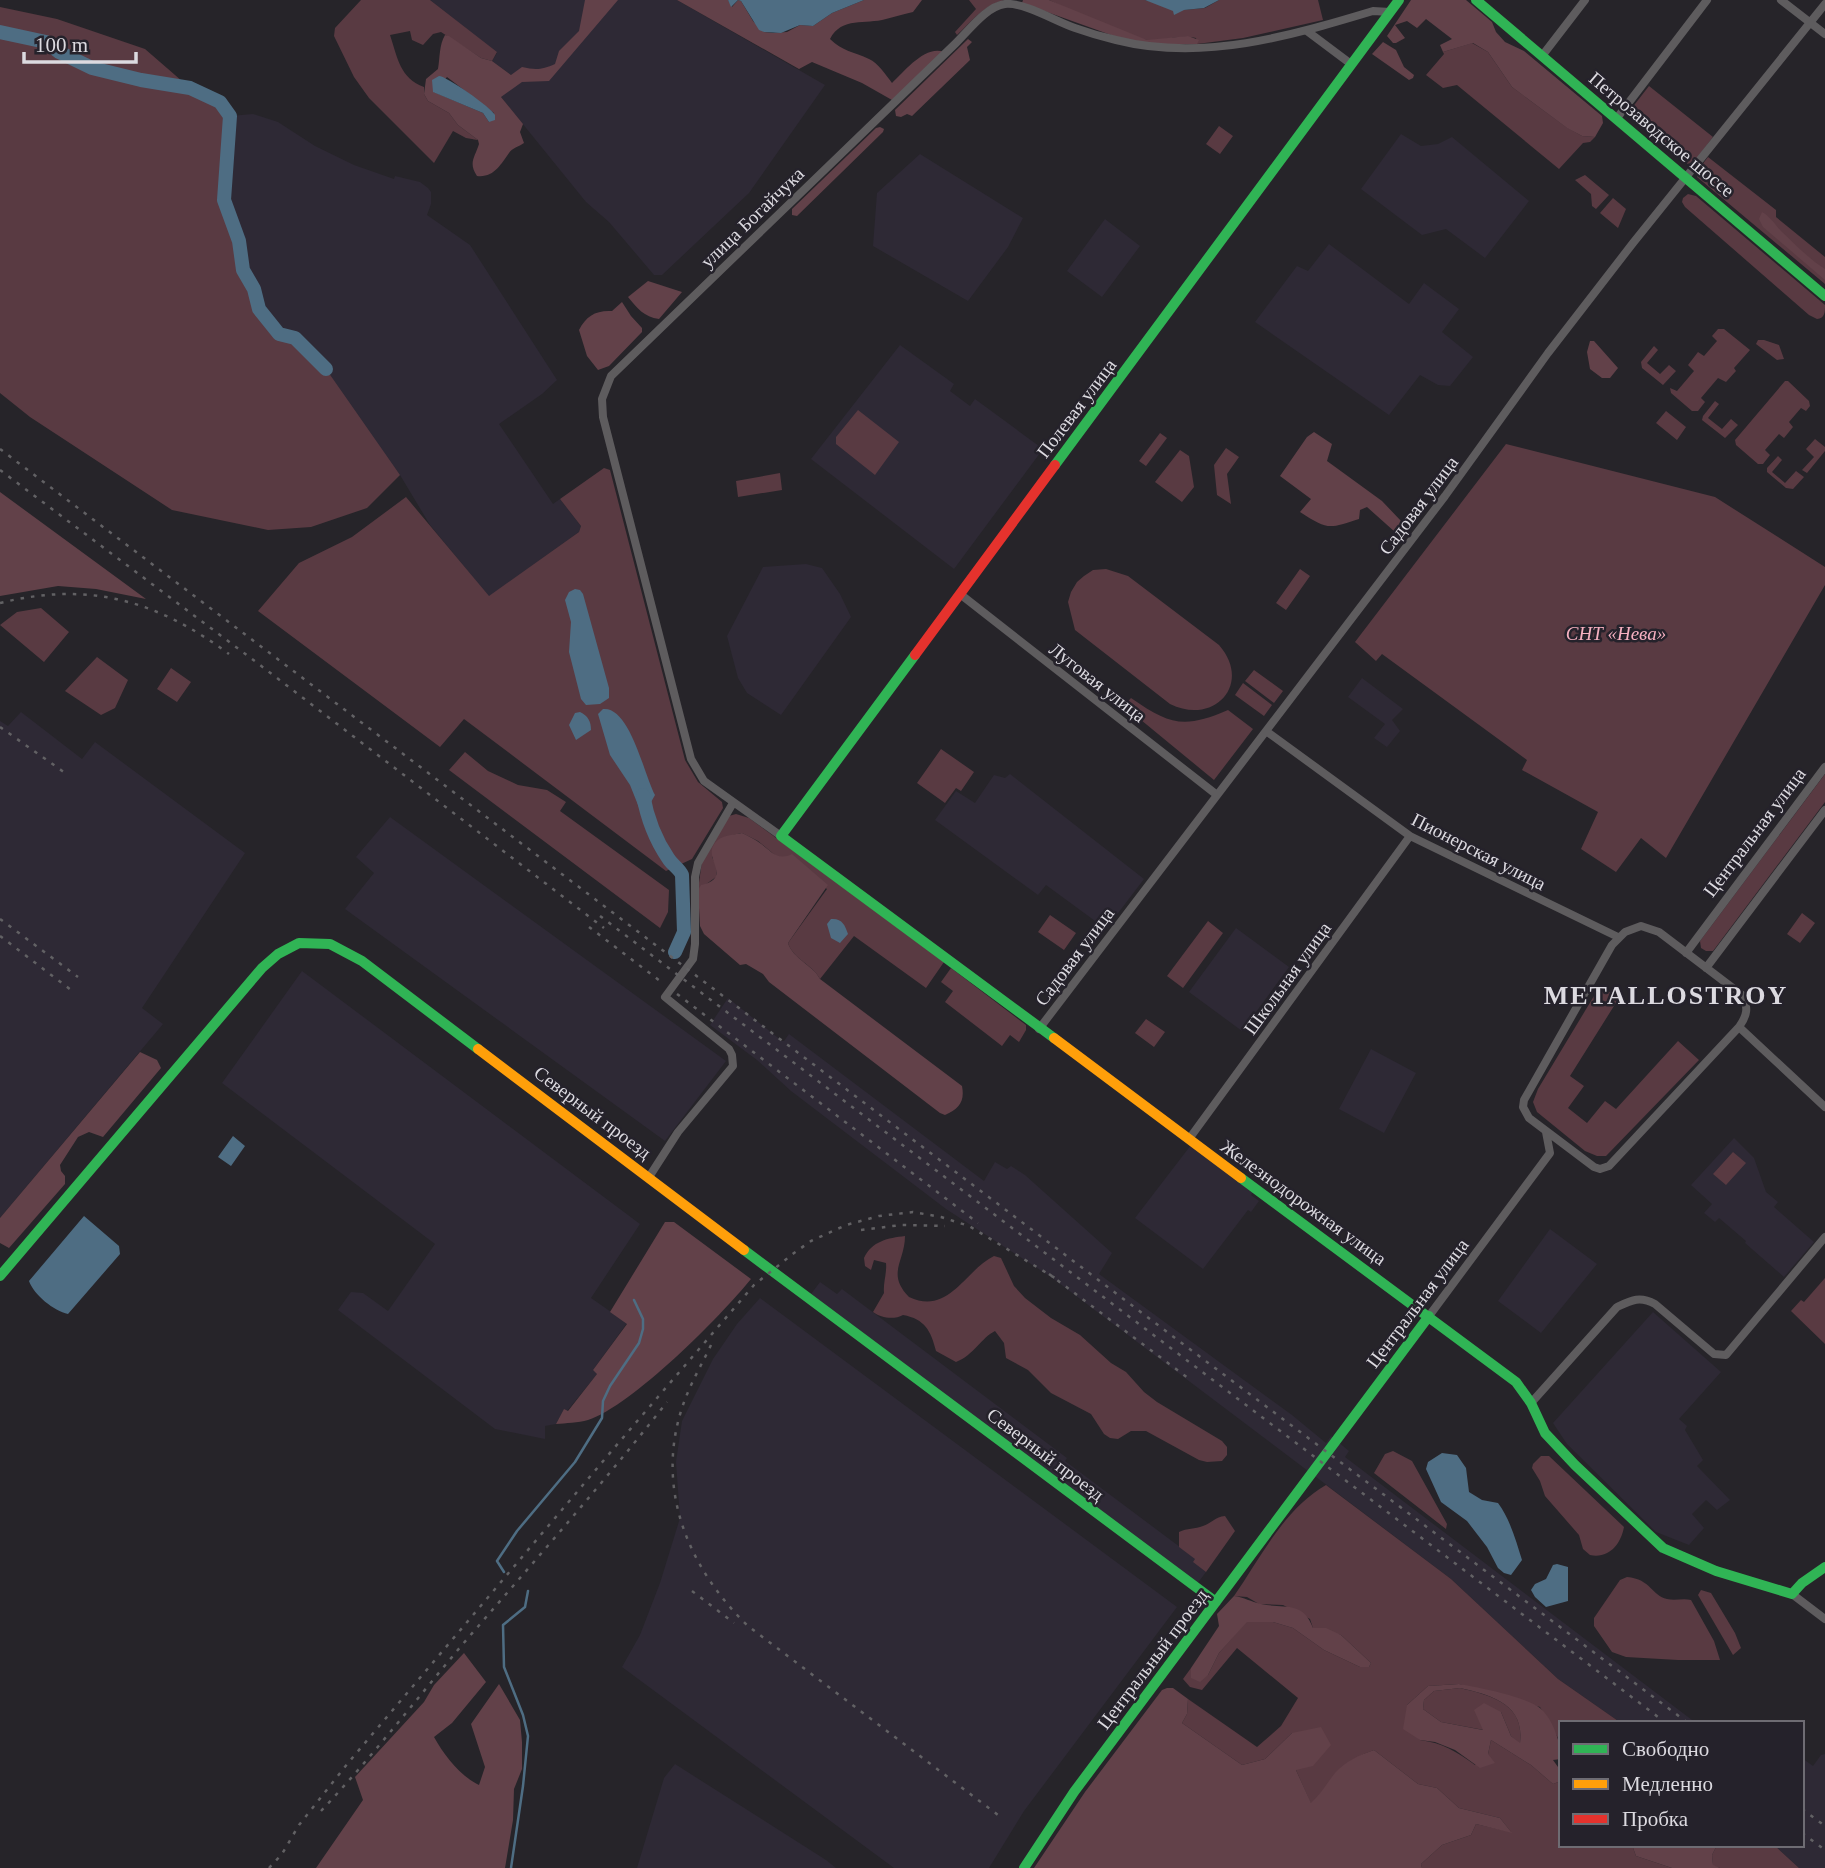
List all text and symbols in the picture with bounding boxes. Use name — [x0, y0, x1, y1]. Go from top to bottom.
scale bar — [24, 21, 136, 65]
text: 100 m — [35, 33, 88, 57]
street label: Петрозаводское шоссе — [1585, 68, 1738, 201]
street label: улица Богайчука — [697, 163, 809, 272]
street label: Полевая улица — [1032, 354, 1121, 462]
street label: Садовая улица — [1375, 451, 1463, 559]
park label: СНТ «Нева» — [1566, 623, 1666, 644]
street label: Луговая улица — [1045, 638, 1150, 727]
street label: Центральная улица — [1699, 763, 1810, 901]
street label: Пионерская улица — [1408, 809, 1550, 895]
street label: Садовая улица — [1031, 902, 1119, 1010]
street label: Школьная улица — [1240, 918, 1336, 1039]
district label: METALLOSTROY — [1544, 981, 1788, 1010]
street label: Северный проезд — [530, 1062, 656, 1163]
street label: Железнодорожная улица — [1217, 1135, 1391, 1270]
street label: Центральная улица — [1362, 1234, 1473, 1372]
street label: Северный проезд — [983, 1404, 1109, 1505]
street label: Центральный проезд — [1093, 1585, 1212, 1733]
legend — [1559, 1721, 1804, 1847]
text: Свободно — [1622, 1737, 1709, 1761]
text: Медленно — [1622, 1772, 1713, 1796]
text: Пробка — [1622, 1807, 1689, 1831]

